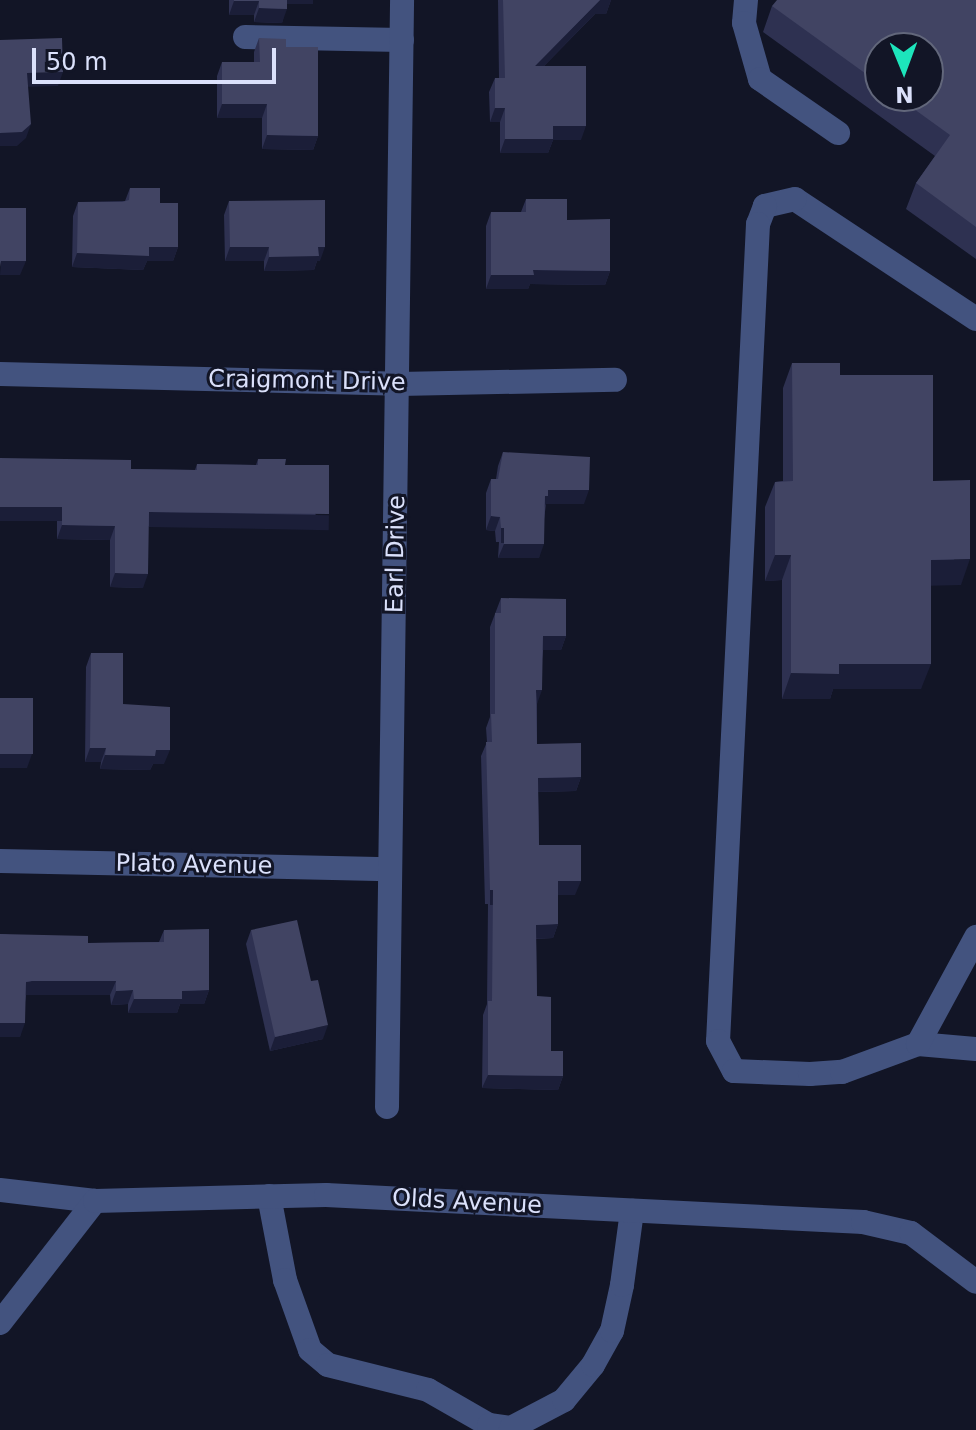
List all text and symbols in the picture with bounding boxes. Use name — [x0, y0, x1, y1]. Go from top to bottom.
scale bar — [36, 32, 280, 82]
north arrow — [864, 32, 944, 112]
text: 50 m — [46, 48, 108, 76]
text: N — [895, 82, 914, 107]
street label: Craigmont Drive — [208, 365, 406, 397]
street label: Earl Drive — [381, 495, 411, 613]
street label: Plato Avenue — [115, 849, 273, 881]
street label: Olds Avenue — [391, 1184, 543, 1220]

